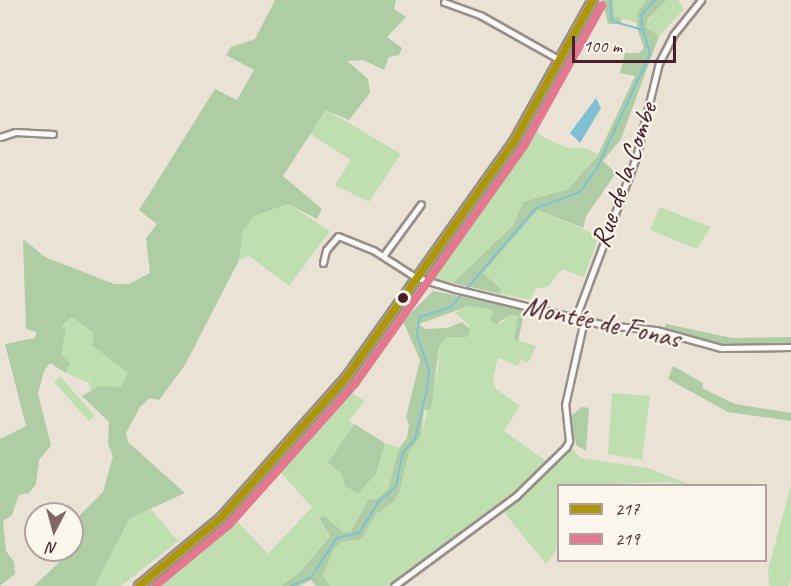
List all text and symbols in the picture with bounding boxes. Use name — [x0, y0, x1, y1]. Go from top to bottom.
scale bar — [575, 24, 678, 62]
text: 100 m — [583, 35, 622, 57]
street label: Rue de la Combe — [584, 98, 664, 252]
street label: Montée de Fonas — [521, 289, 683, 355]
unlabelled marker — [397, 292, 409, 304]
legend — [557, 484, 767, 562]
text: 217 — [615, 498, 639, 520]
north arrow — [24, 502, 84, 562]
text: 219 — [615, 528, 639, 550]
text: N — [46, 537, 58, 558]

